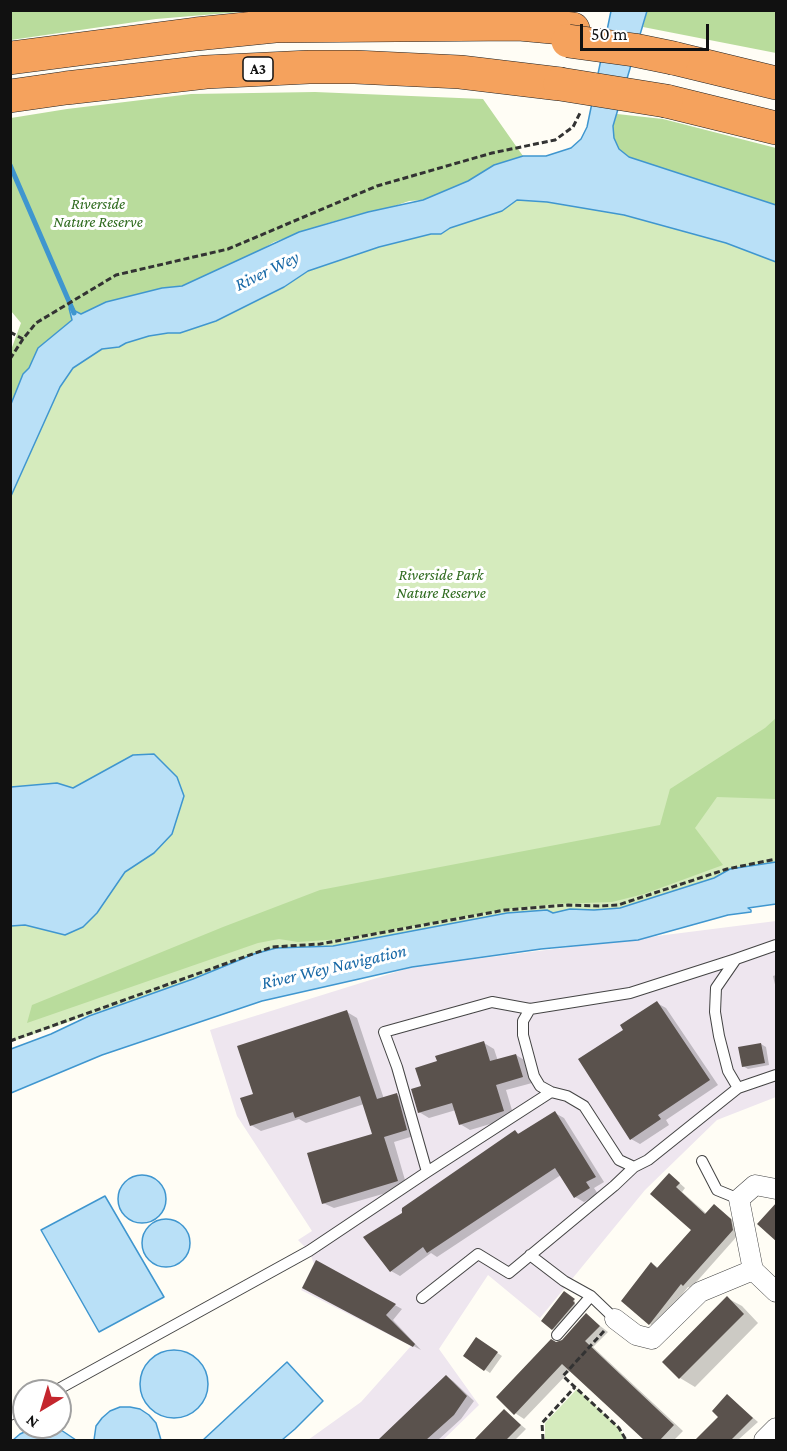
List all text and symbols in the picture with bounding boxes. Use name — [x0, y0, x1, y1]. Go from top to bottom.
scale bar — [583, 12, 712, 50]
text: 50 m — [591, 24, 628, 44]
road number: A3 — [243, 57, 273, 81]
park label: Riverside Nature Reserve — [53, 194, 143, 232]
water label: River Wey — [231, 246, 303, 296]
park label: Riverside Park Nature Reserve — [396, 565, 486, 603]
water label: River Wey Navigation — [259, 940, 409, 994]
north arrow — [12, 1379, 72, 1439]
text: N — [22, 1412, 41, 1432]

